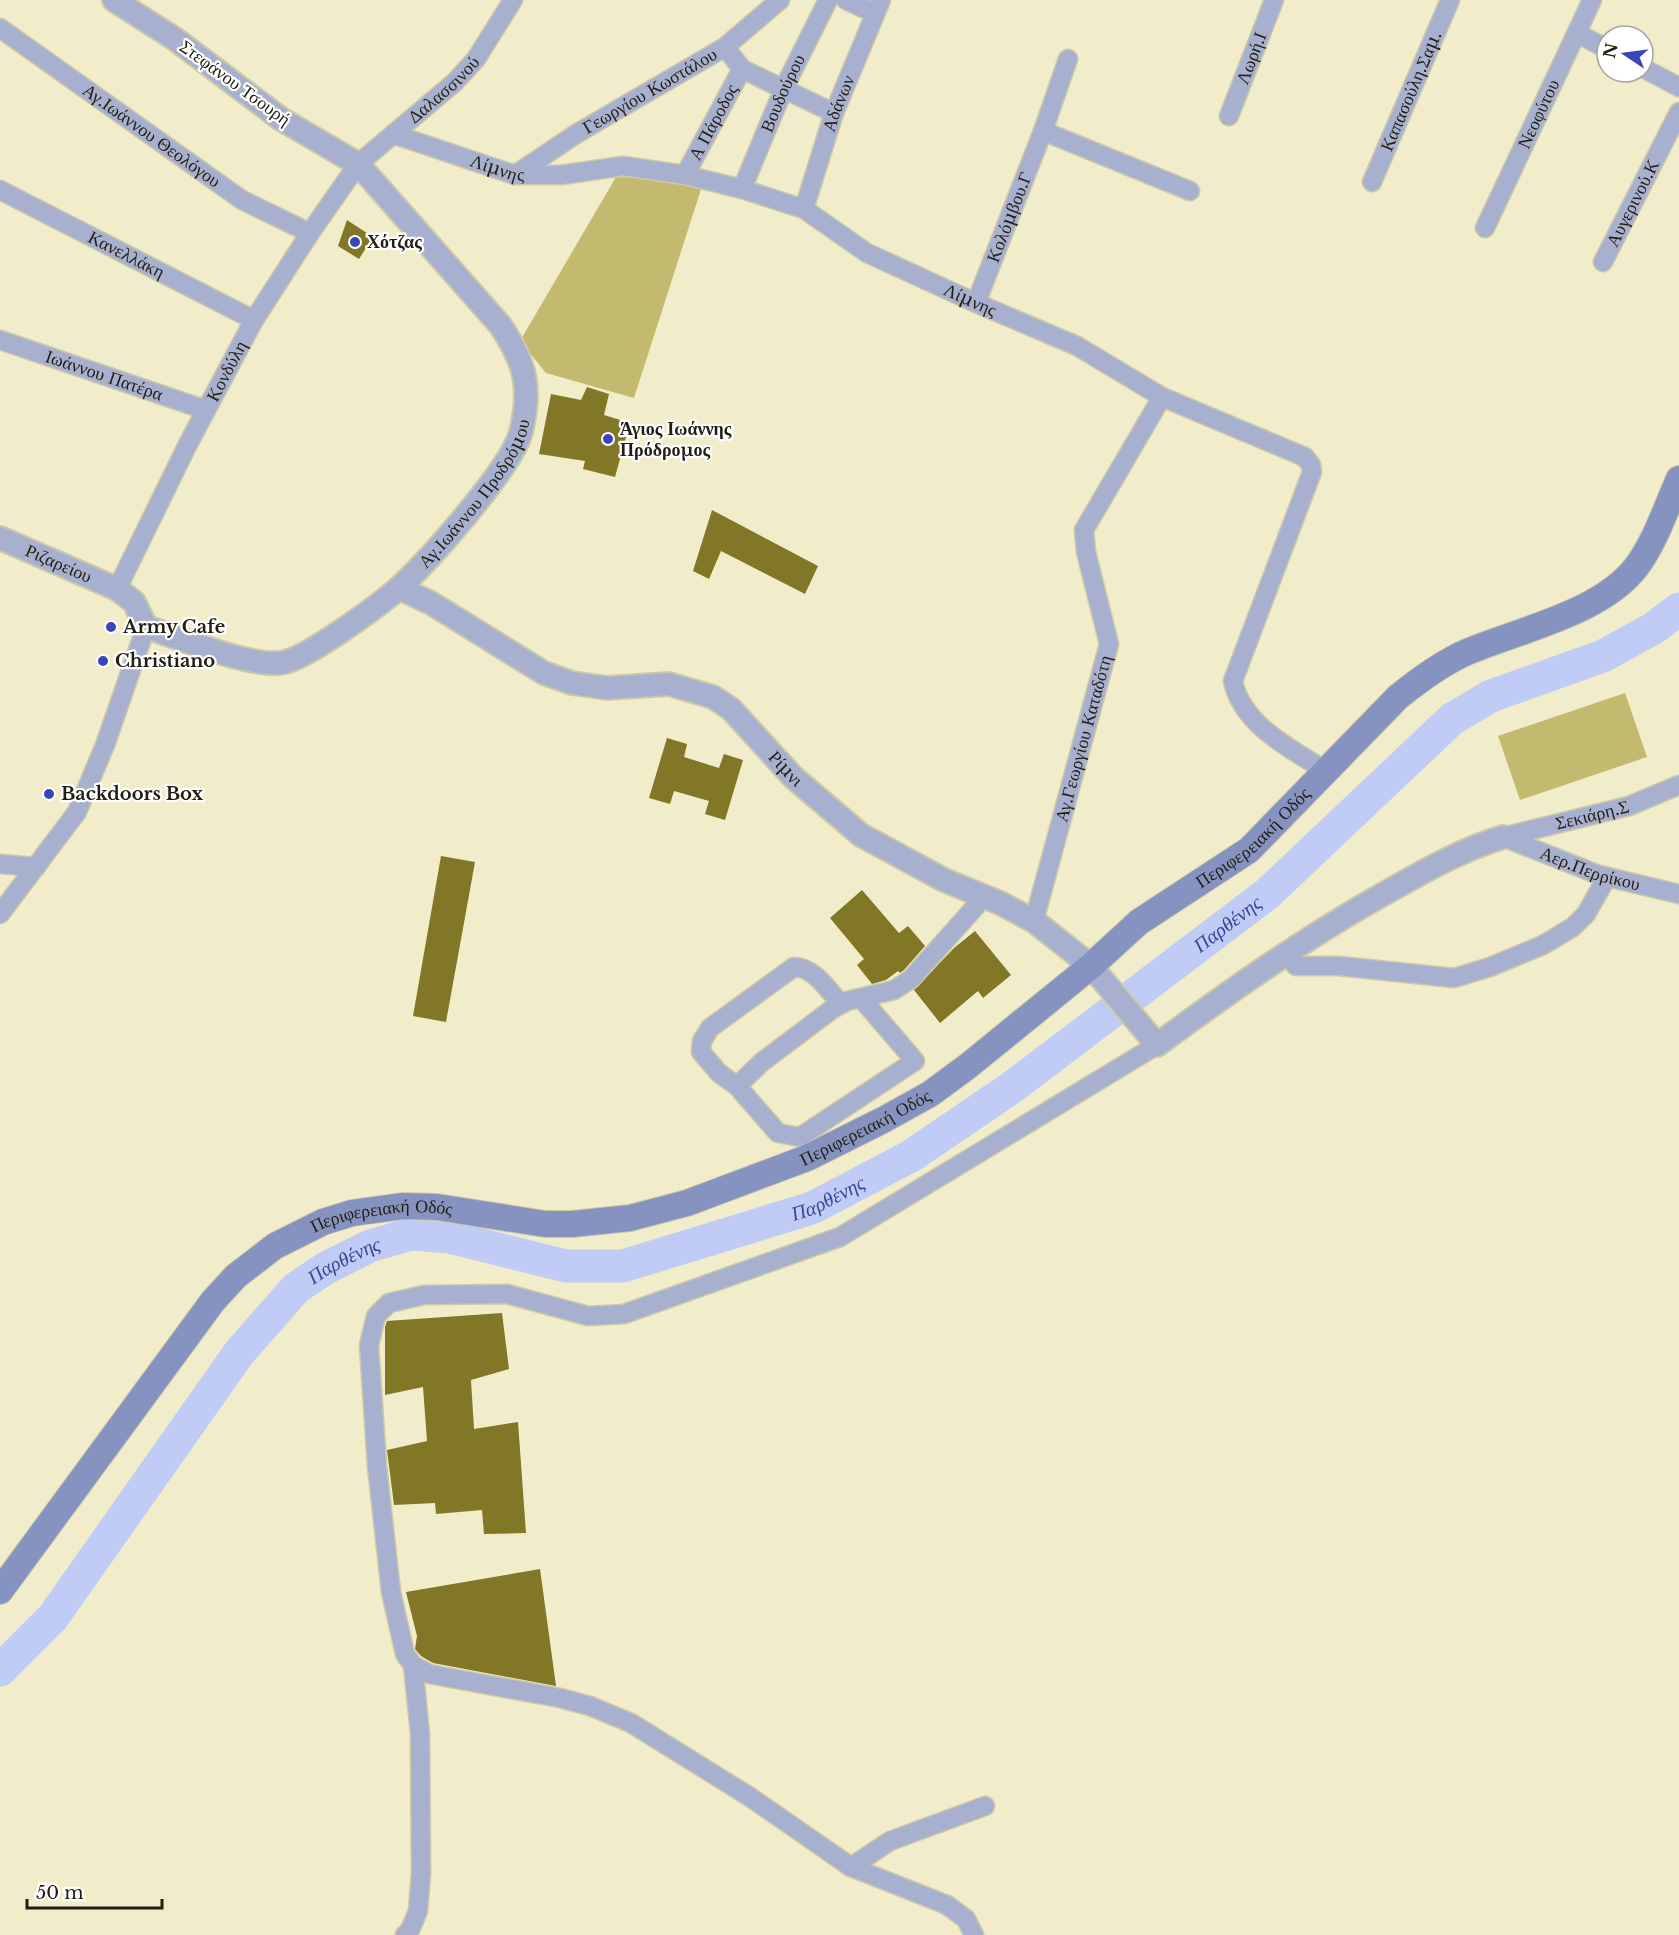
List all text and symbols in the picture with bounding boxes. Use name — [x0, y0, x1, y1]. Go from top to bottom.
north arrow — [1595, 24, 1655, 84]
street label: Καπασούλη.Σαμ. — [1376, 28, 1446, 154]
street label: Λωρή.Ι — [1231, 29, 1271, 87]
street label: Στεφάνου Τσουρή — [175, 35, 295, 131]
text: N — [1599, 41, 1622, 60]
street label: Γεωργίου Κωστάλου — [579, 43, 721, 139]
street label: Δαλασσινού — [403, 51, 484, 128]
street label: Βουδούρου — [756, 51, 810, 136]
street label: Αδάνων — [818, 72, 859, 135]
street label: Νεοφύτου — [1513, 76, 1564, 152]
street label: Αγ.Ιωάννου Θεολόγου — [78, 79, 225, 192]
street label: Α Πάροδος — [684, 80, 743, 164]
street label: Λίμνης — [467, 150, 524, 186]
street label: Αυγερινού.Κ — [1602, 156, 1664, 250]
street label: Κολόμβου.Γ — [982, 169, 1037, 266]
street label: Κανελλάκη — [85, 226, 168, 283]
place label: Χότζας — [367, 231, 422, 253]
marker: Χότζας — [348, 235, 362, 249]
street label: Λίμνης — [940, 279, 1000, 321]
street label: Κονδύλη — [202, 337, 252, 405]
street label: Ιωάννου Πατέρα — [43, 345, 166, 406]
street label: Αγ.Ιωάννου Προδρόμου — [414, 417, 535, 573]
place label: Άγιος Ιωάννης Πρόδρομος — [620, 418, 732, 461]
marker: Άγιος Ιωάννης Πρόδρομος — [601, 432, 615, 446]
street label: Ριζαρείου — [22, 539, 95, 588]
place label: Army Cafe — [122, 616, 225, 638]
marker: Army Cafe — [104, 620, 118, 634]
place label: Christiano — [115, 650, 215, 672]
street label: Αγ.Γεωργίου Καταδότη — [1050, 653, 1116, 824]
marker: Christiano — [96, 654, 110, 668]
street label: Ρίμνι — [764, 746, 807, 792]
place label: Backdoors Box — [61, 783, 204, 805]
street label: Περιφερειακή Οδός — [1192, 783, 1315, 893]
marker: Backdoors Box — [42, 787, 56, 801]
street label: Σεκιάρη.Σ — [1553, 795, 1631, 835]
street label: Αερ.Περρίκου — [1537, 842, 1642, 895]
water label: Παρθένης — [1188, 890, 1267, 958]
street label: Περιφερειακή Οδός — [796, 1085, 935, 1171]
water label: Παρθένης — [787, 1170, 870, 1226]
street label: Περιφερειακή Οδός — [307, 1195, 454, 1238]
water label: Παρθένης — [302, 1231, 384, 1290]
scale bar — [27, 1872, 162, 1910]
text: 50 m — [36, 1882, 84, 1904]

